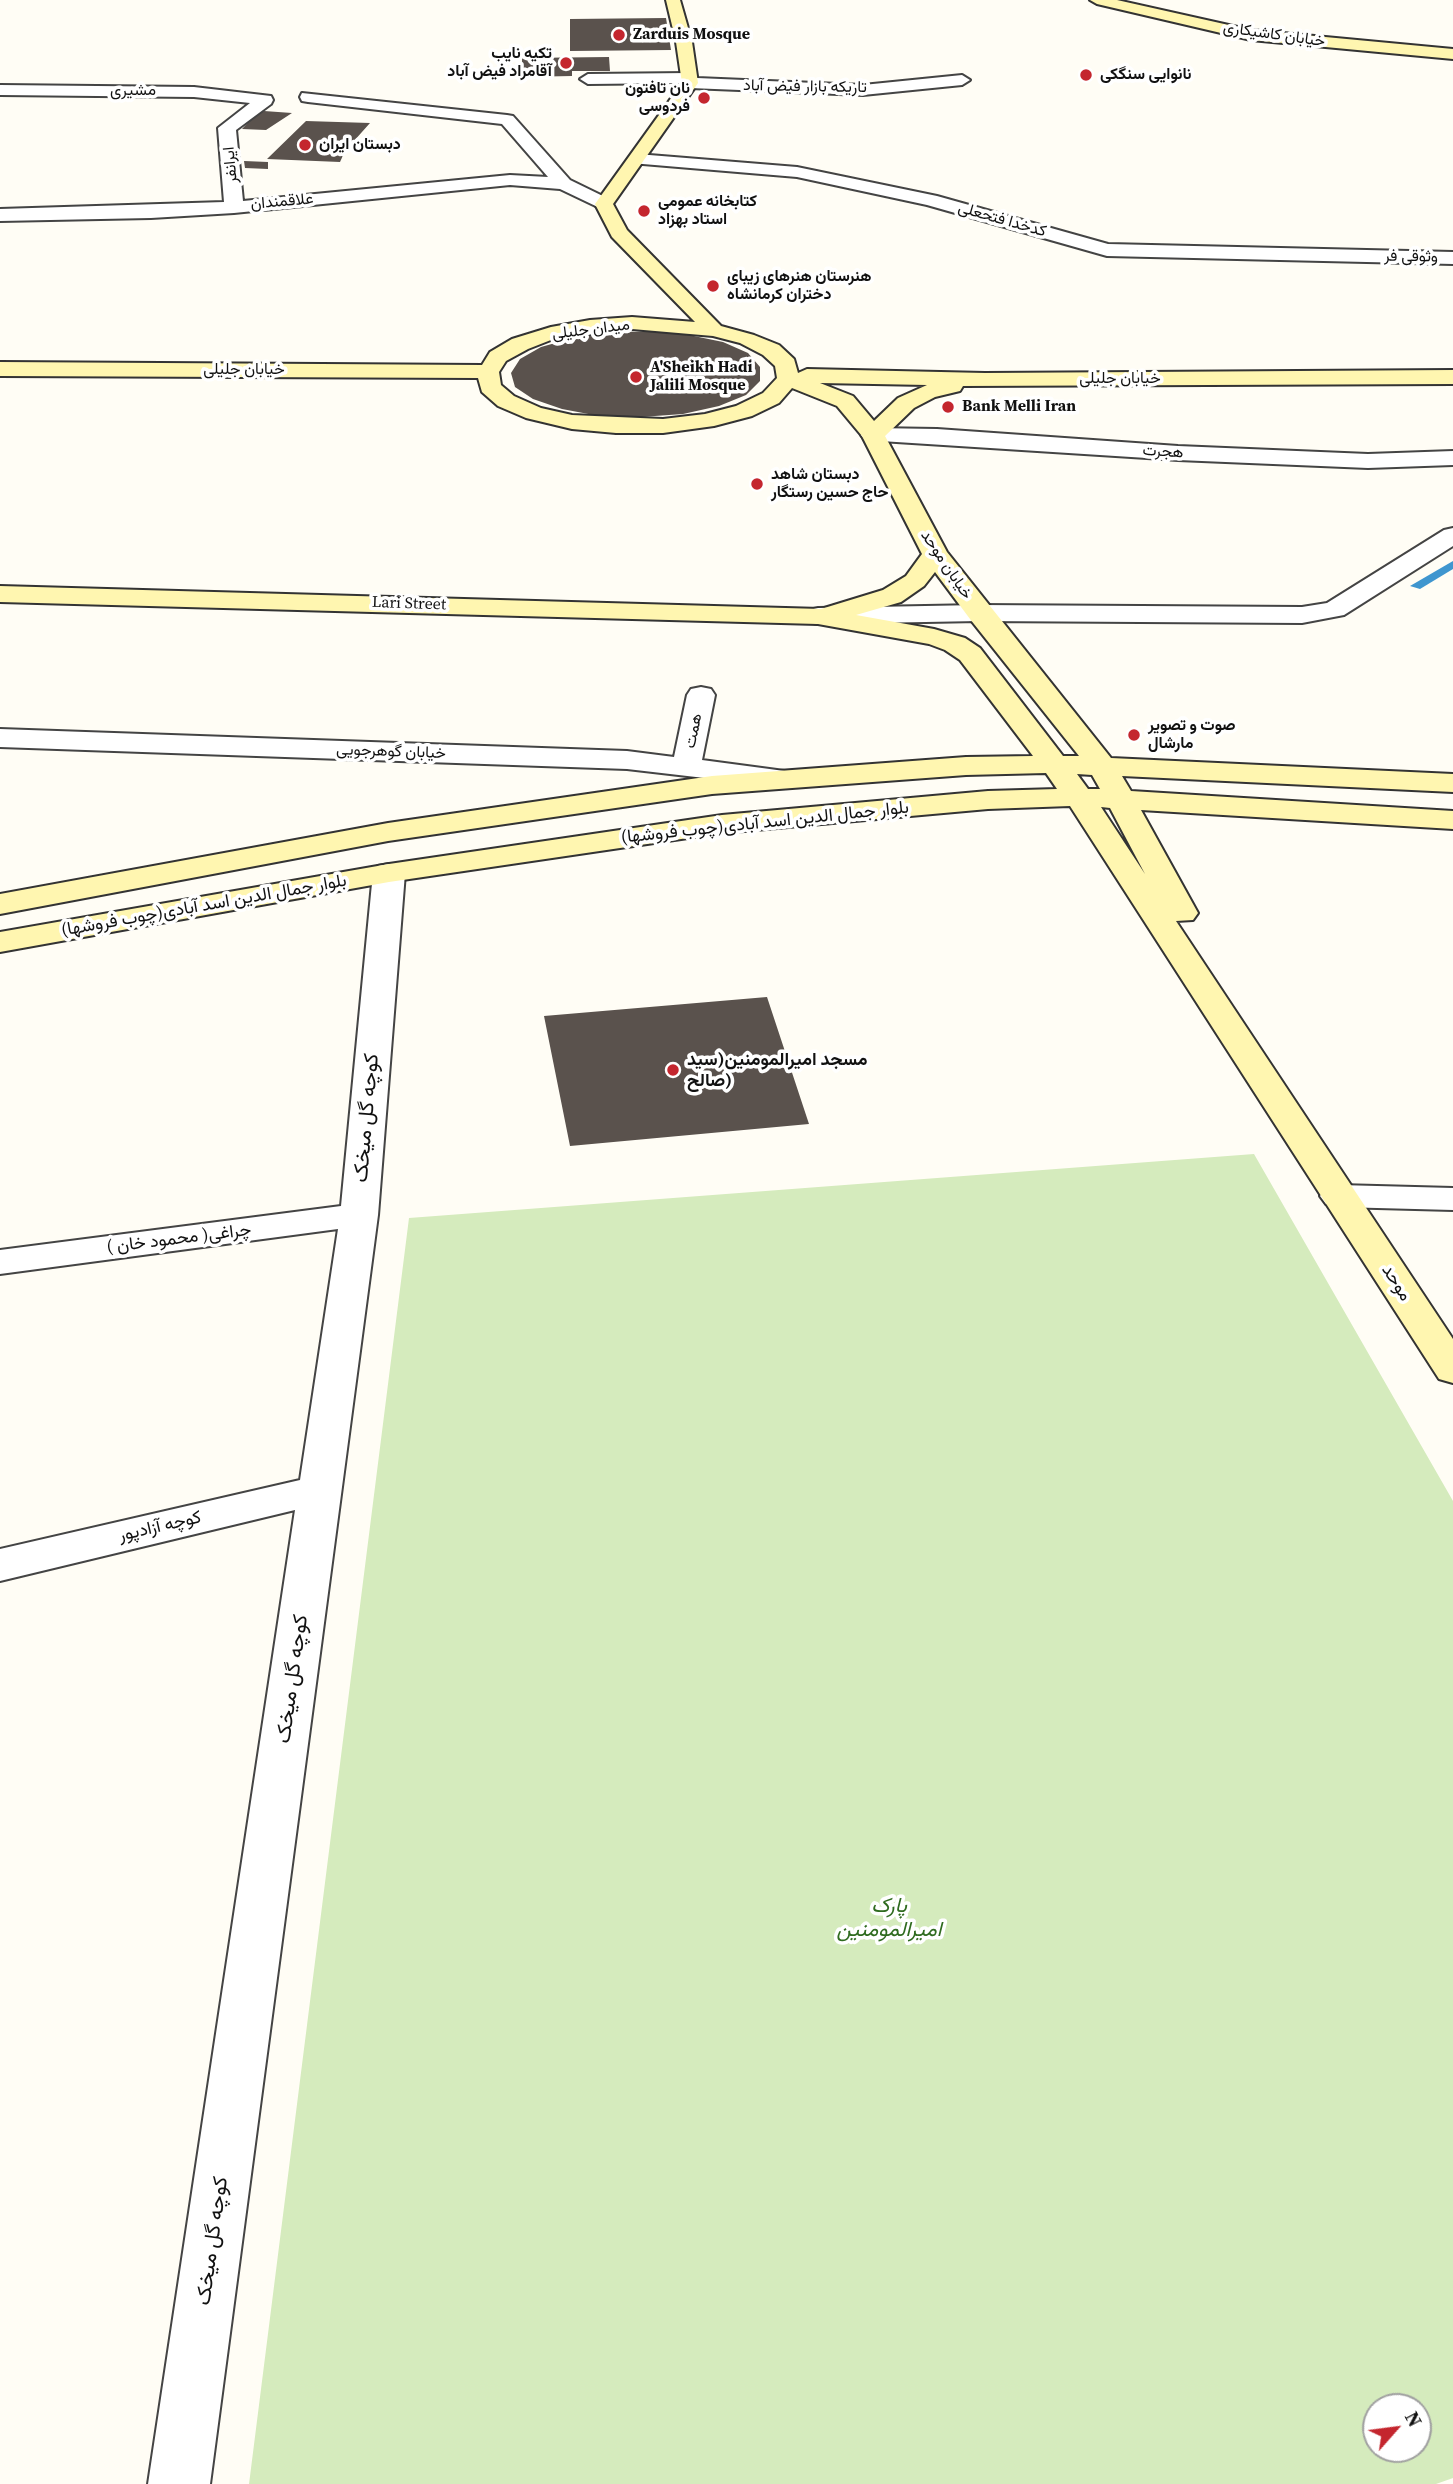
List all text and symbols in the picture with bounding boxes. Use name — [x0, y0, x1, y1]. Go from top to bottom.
street label: خیابان کاشیکاری — [1222, 18, 1326, 52]
place label: Zarduis Mosque — [633, 25, 750, 45]
marker: Zarduis Mosque — [611, 27, 627, 43]
place label: تکیه نایب آقامراد فیض آباد — [447, 44, 552, 82]
marker: تکیه نایب آقامراد فیض آباد — [558, 55, 574, 71]
place label: نانوایی سنگکی — [1100, 65, 1192, 85]
marker: نانوایی سنگکی — [1078, 67, 1094, 83]
street label: تاریکه بازار فیض آباد — [743, 76, 867, 98]
place label: نان تافتون فردوسی — [625, 79, 690, 117]
street label: مشیری — [110, 81, 156, 101]
marker: نان تافتون فردوسی — [696, 90, 712, 106]
place label: دبستان ایران — [319, 135, 401, 155]
marker: دبستان ایران — [297, 137, 313, 153]
street label: ایرانفر — [220, 146, 242, 184]
street label: علاقمندان — [250, 190, 314, 214]
place label: کتابخانه عمومی استاد بهزاد — [658, 192, 757, 230]
street label: کدخدا فتحعلی — [956, 198, 1048, 242]
marker: کتابخانه عمومی استاد بهزاد — [636, 203, 652, 219]
street label: وثوقی فر — [1384, 247, 1438, 267]
place label: هنرستان هنرهای زیبای دختران کرمانشاه — [727, 267, 871, 305]
marker: هنرستان هنرهای زیبای دختران کرمانشاه — [705, 278, 721, 294]
street label: میدان جلیلی — [551, 316, 631, 344]
place label: A'Sheikh Hadi Jalili Mosque — [650, 358, 753, 396]
street label: خیابان جلیلی — [203, 360, 285, 380]
marker: A'Sheikh Hadi Jalili Mosque — [628, 369, 644, 385]
street label: خیابان جلیلی — [1079, 369, 1161, 389]
place label: Bank Melli Iran — [962, 397, 1076, 417]
marker: Bank Melli Iran — [940, 399, 956, 415]
street label: هجرت — [1142, 441, 1184, 463]
place label: دبستان شاهد حاج حسین رستگار — [771, 465, 888, 503]
marker: دبستان شاهد حاج حسین رستگار — [749, 476, 765, 492]
street label: خیابان موحد — [916, 527, 976, 603]
street label: Lari Street — [372, 593, 446, 615]
street label: همت — [681, 712, 707, 750]
place label: صوت و تصویر مارشال — [1148, 716, 1235, 754]
marker: صوت و تصویر مارشال — [1126, 727, 1142, 743]
street label: خیابان گوهرجویی — [336, 740, 446, 764]
street label: بلوار جمال الدین اسد آبادی(چوب فروشها) — [620, 797, 910, 849]
street label: بلوار جمال الدین اسد آبادی(چوب فروشها) — [60, 870, 348, 942]
place label: مسجد امیرالمومنین(سید صالح) — [687, 1049, 867, 1092]
street label: کوچه گل میخک — [349, 1052, 385, 1184]
marker: مسجد امیرالمومنین(سید صالح) — [665, 1062, 681, 1078]
street label: چراغی( محمود خان ) — [105, 1219, 253, 1259]
street label: موحد — [1376, 1261, 1416, 1305]
street label: کوچه آزادپور — [117, 1507, 203, 1547]
street label: کوچه گل میخک — [271, 1613, 315, 1745]
park label: پارک امیرالمومنین — [836, 1894, 942, 1944]
street label: کوچه گل میخک — [191, 2175, 235, 2307]
north arrow — [1362, 2393, 1432, 2463]
text: N — [1399, 2407, 1429, 2431]

